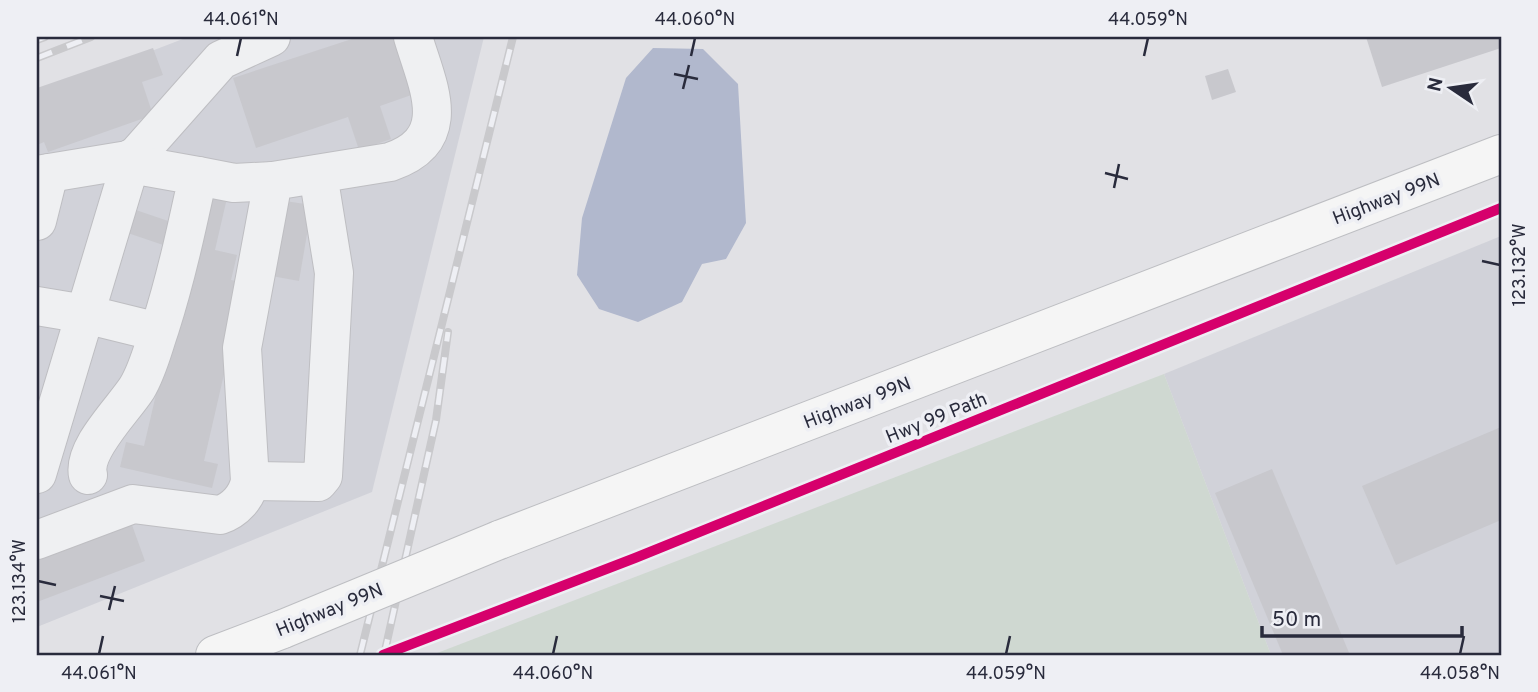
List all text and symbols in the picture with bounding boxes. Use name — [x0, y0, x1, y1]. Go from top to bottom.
text: 44.061°N — [203, 9, 279, 32]
text: 44.060°N — [655, 9, 735, 32]
text: 44.059°N — [1108, 9, 1188, 32]
north arrow — [1416, 52, 1486, 122]
text: N — [1423, 75, 1450, 94]
street label: Highway 99N — [1330, 168, 1444, 231]
text: 123.132°W — [1509, 223, 1532, 307]
street label: Highway 99N — [801, 372, 915, 435]
street label: Hwy 99 Path — [882, 388, 991, 450]
text: 123.134°W — [9, 539, 32, 623]
street label: Highway 99N — [273, 578, 387, 643]
scale bar — [1262, 594, 1461, 638]
text: 50 m — [1272, 607, 1321, 634]
text: 44.061°N — [61, 663, 137, 686]
text: 44.060°N — [513, 663, 593, 686]
text: 44.059°N — [966, 663, 1046, 686]
text: 44.058°N — [1420, 663, 1500, 686]

